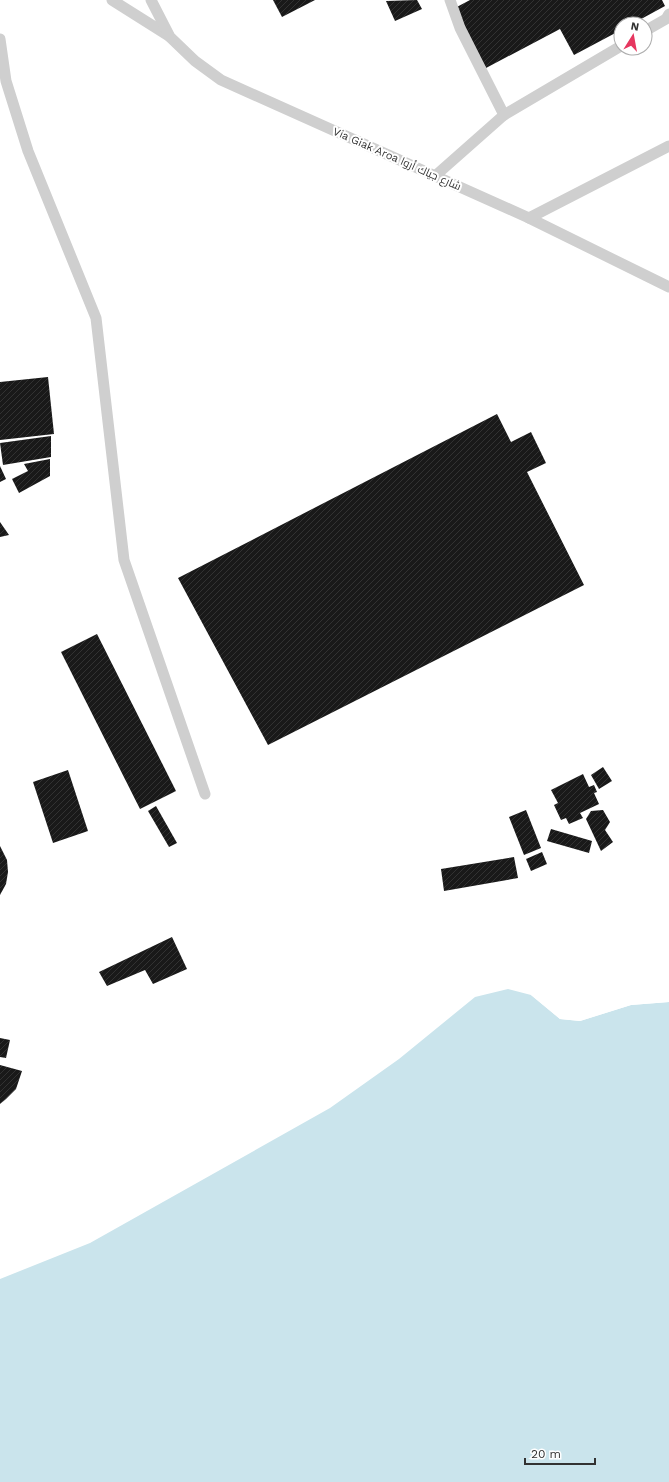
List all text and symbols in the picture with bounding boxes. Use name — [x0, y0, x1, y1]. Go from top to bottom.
north arrow — [613, 16, 653, 56]
text: N — [630, 20, 640, 34]
street label: Via Giak Aroa شارع جياك أروا — [330, 124, 464, 194]
scale bar — [525, 1440, 595, 1466]
text: 20 m — [531, 1447, 561, 1461]

